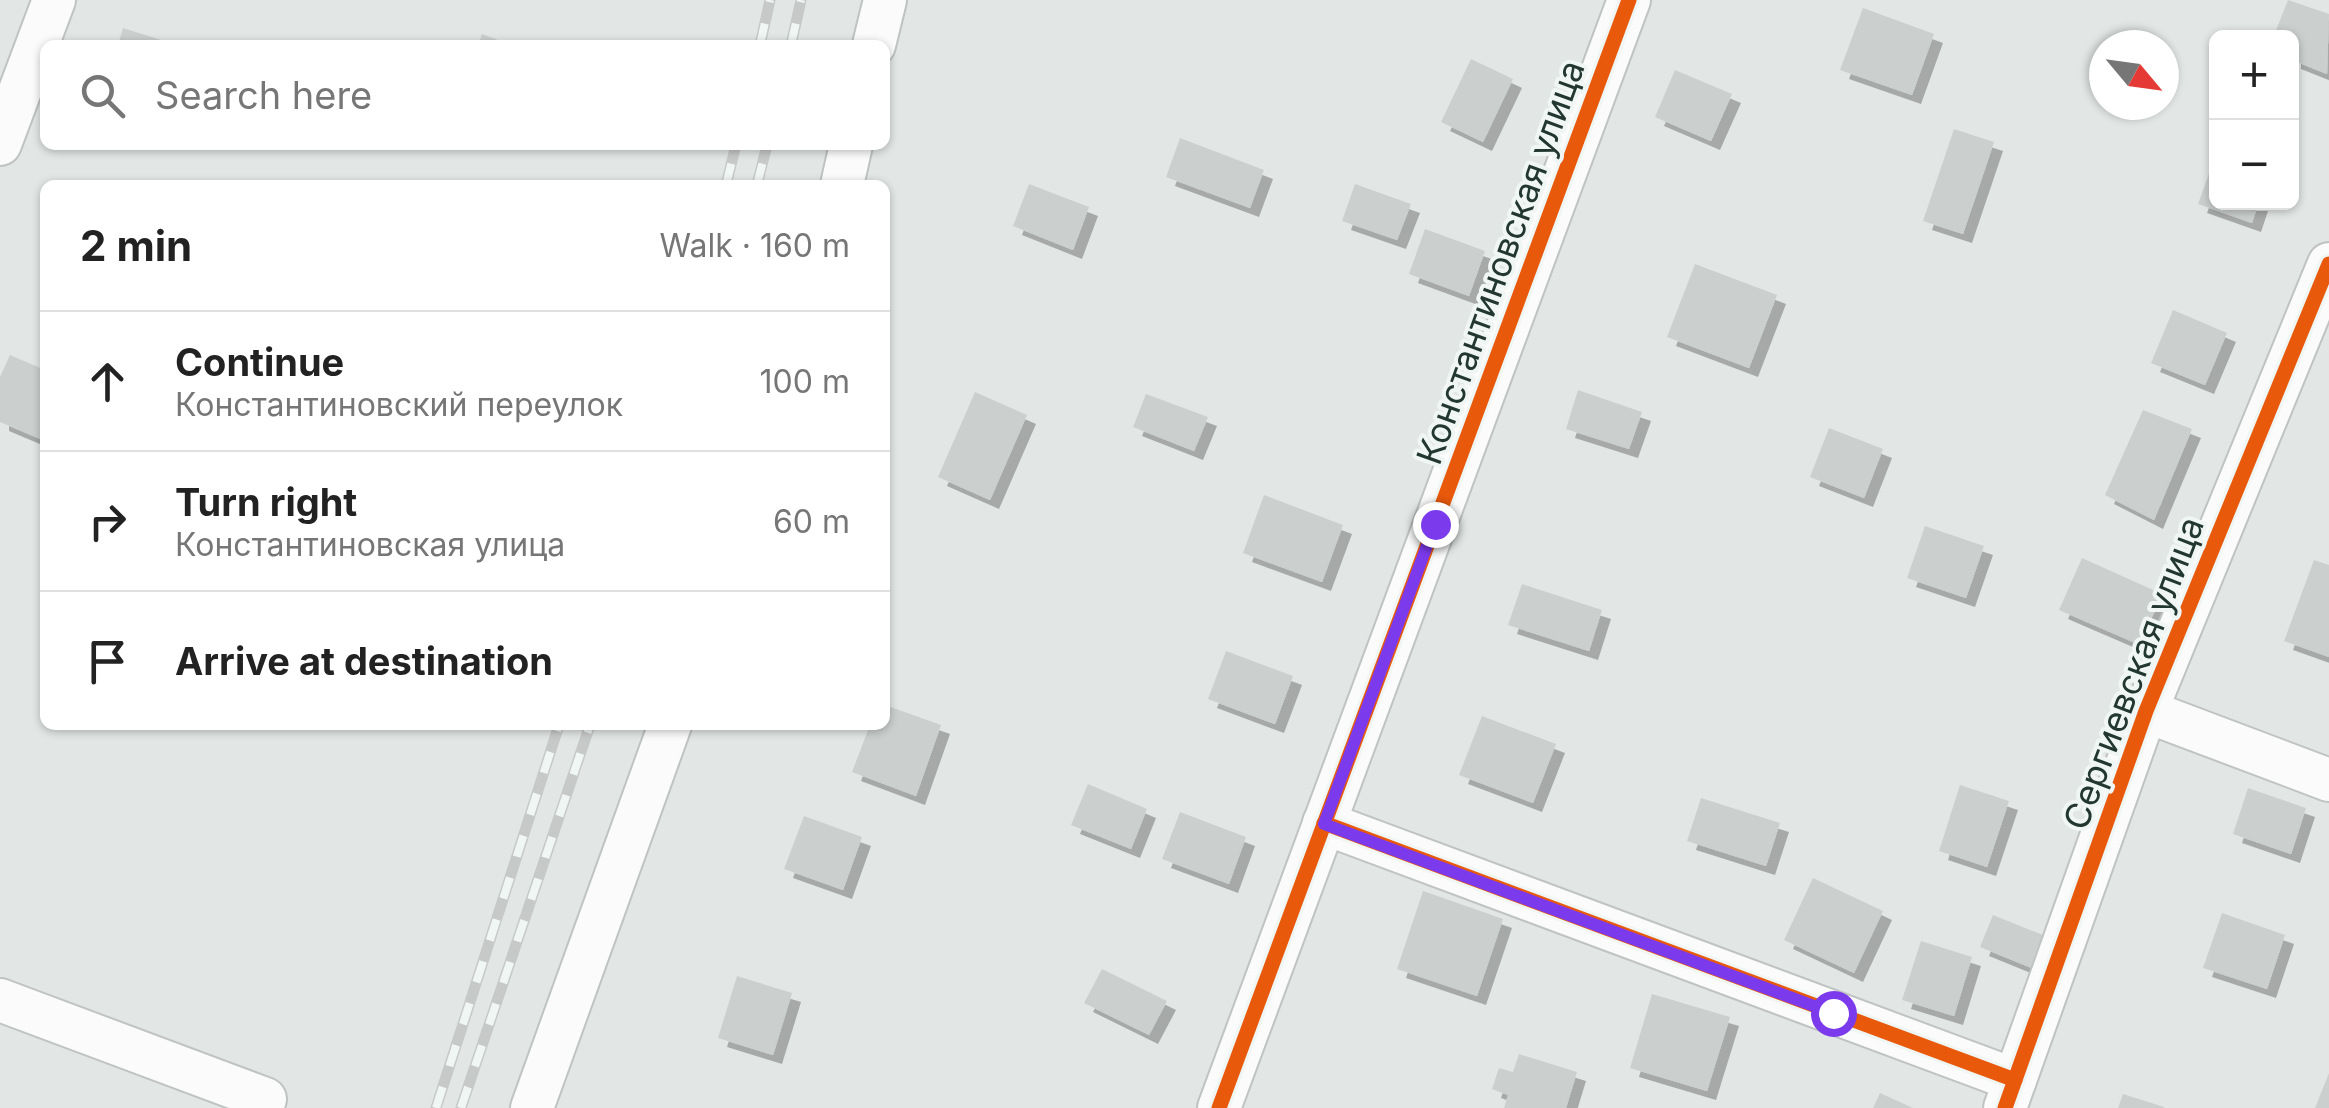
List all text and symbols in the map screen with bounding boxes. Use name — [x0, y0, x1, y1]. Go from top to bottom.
north arrow — [2089, 30, 2179, 120]
map controls — [2209, 30, 2299, 210]
button: + — [2209, 30, 2299, 120]
search box — [40, 40, 890, 150]
street label: Константиновская улица — [1407, 54, 1593, 470]
icon: search — [75, 68, 130, 123]
text: Search here — [155, 72, 372, 118]
button: − — [2209, 120, 2299, 210]
text: 2 min — [80, 220, 192, 271]
text: Walk · 160 m — [660, 226, 850, 265]
text: Continue — [175, 339, 344, 385]
icon: ahead — [80, 354, 135, 409]
text: 100 m — [760, 362, 850, 401]
text: Константиновский переулок — [175, 385, 623, 424]
text: Turn right — [175, 479, 357, 525]
icon: right — [80, 494, 135, 549]
text: 60 m — [773, 502, 850, 541]
route end — [1413, 502, 1459, 548]
street label: Сергиевская улица — [2054, 511, 2212, 835]
text: Константиновская улица — [175, 525, 565, 564]
icon: arrive — [80, 634, 135, 689]
text: Arrive at destination — [175, 638, 553, 684]
route start — [1811, 991, 1857, 1037]

